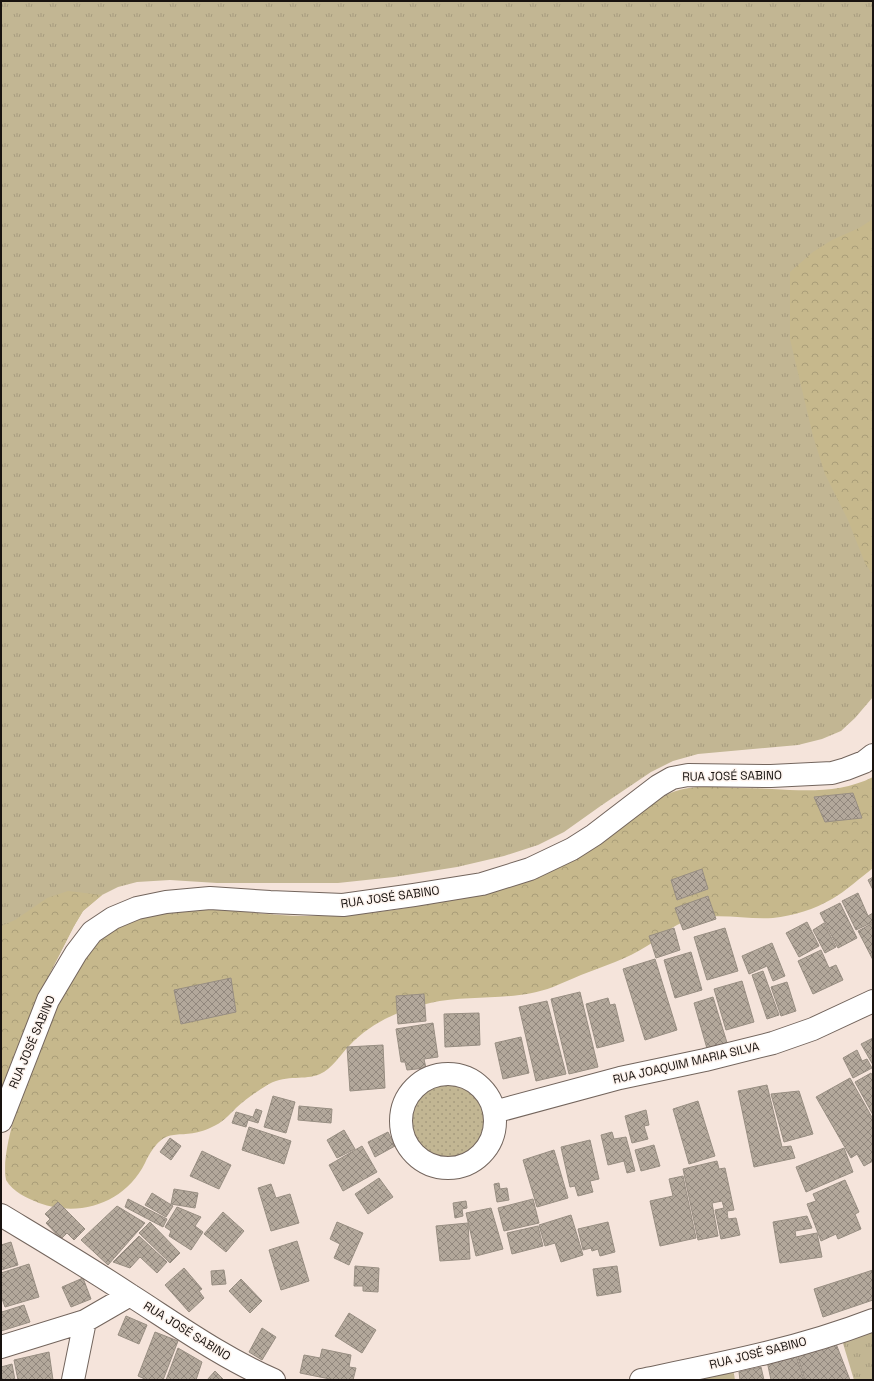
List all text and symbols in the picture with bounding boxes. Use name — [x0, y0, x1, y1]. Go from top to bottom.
street label: RUA JOSÉ SABINO — [682, 767, 782, 785]
street label: RUA JOSÉ SABINO — [339, 882, 441, 912]
street label: RUA JOSÉ SABINO — [5, 993, 59, 1091]
street label: RUA JOAQUIM MARIA SILVA — [611, 1038, 761, 1088]
street label: RUA JOSÉ SABINO — [140, 1298, 234, 1364]
street label: RUA JOSÉ SABINO — [708, 1333, 808, 1373]

